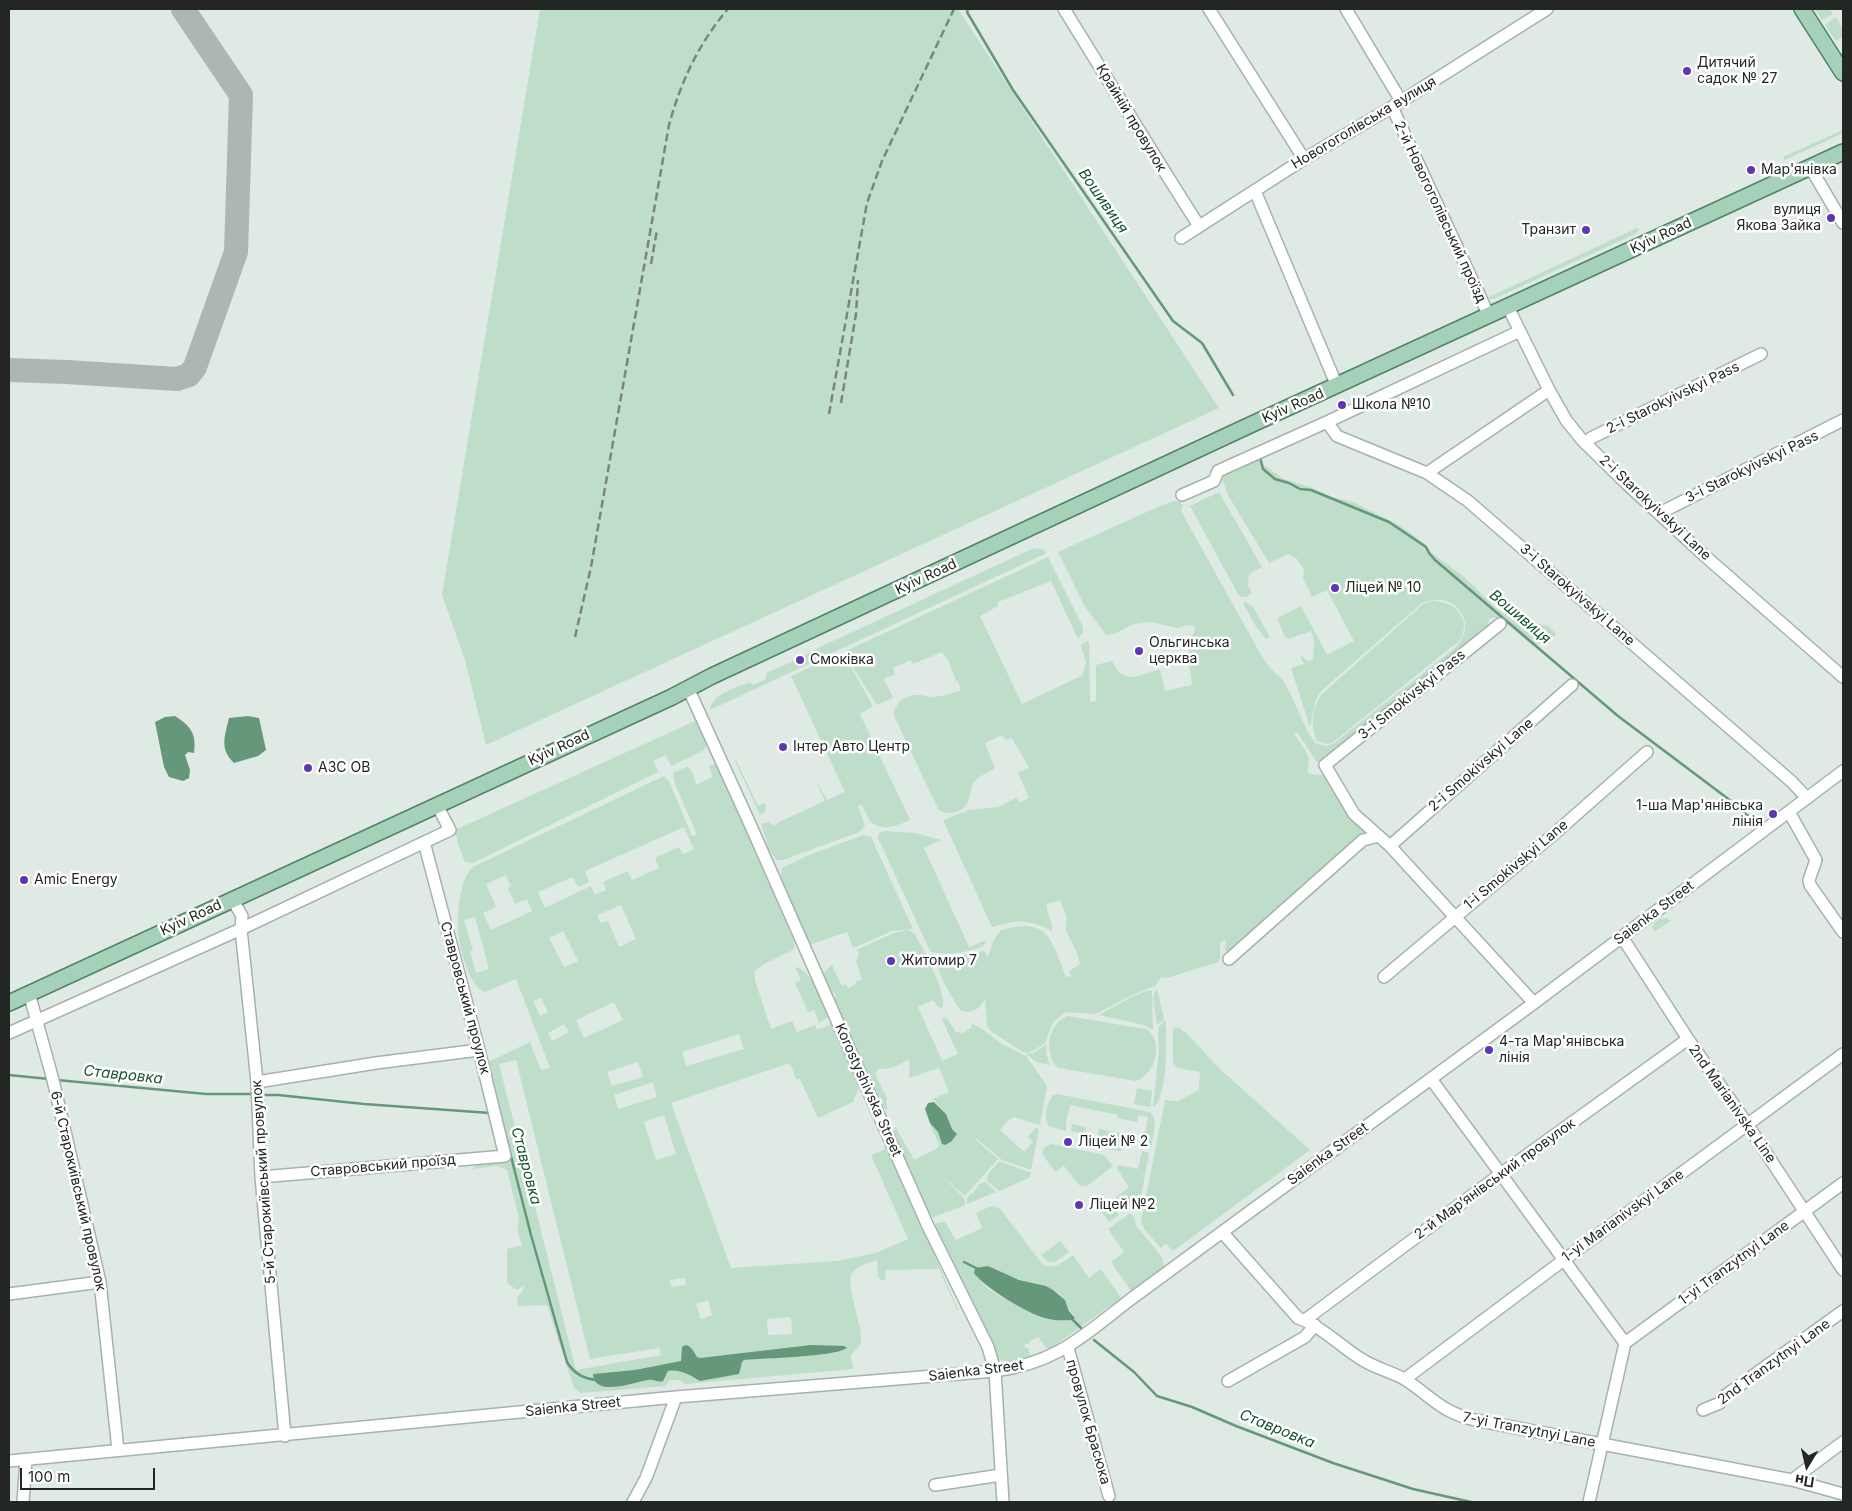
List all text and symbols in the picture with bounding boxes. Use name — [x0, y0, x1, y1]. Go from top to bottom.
place label: Дитячий садок № 27 — [1697, 55, 1777, 88]
street label: Крайній провулок — [1092, 61, 1170, 175]
marker: Дитячий садок № 27 — [1681, 65, 1693, 77]
street label: Новогоголівська вулиця — [1289, 73, 1439, 173]
street label: 2-й Новогоголівський проїзд — [1390, 119, 1490, 305]
place label: Мар'янівка — [1761, 162, 1837, 178]
marker: Мар'янівка — [1745, 164, 1757, 176]
water label: Вошивиця — [1074, 165, 1132, 237]
place label: вулиця Якова Зайка — [1736, 202, 1821, 234]
marker: вулиця Якова Зайка — [1825, 212, 1837, 224]
street label: Kyiv Road — [1628, 215, 1694, 257]
place label: Транзит — [1521, 222, 1576, 238]
marker: Транзит — [1580, 224, 1592, 236]
street label: 2-i Starokyivskyi Pass — [1604, 358, 1742, 438]
street label: Kyiv Road — [1260, 385, 1326, 427]
place label: Школа №10 — [1352, 397, 1431, 413]
marker: Школа №10 — [1336, 399, 1348, 411]
street label: 3-i Starokyivskyi Pass — [1683, 427, 1821, 507]
street label: 2-i Starokyivskyi Lane — [1596, 452, 1714, 564]
street label: 3-i Starokyivskyi Lane — [1516, 541, 1638, 649]
street label: Kyiv Road — [893, 556, 959, 598]
place label: Ліцей № 10 — [1345, 580, 1421, 596]
marker: Ліцей № 10 — [1329, 582, 1341, 594]
water label: Вошивиця — [1486, 586, 1554, 648]
place label: Ольгинська церква — [1149, 635, 1230, 668]
marker: Ольгинська церква — [1133, 645, 1145, 657]
street label: 3-i Smokivskyi Pass — [1355, 647, 1469, 743]
place label: Смоківка — [810, 652, 874, 668]
marker: Смоківка — [794, 654, 806, 666]
street label: 2-i Smokivskyi Lane — [1425, 715, 1537, 815]
street label: Kyiv Road — [526, 727, 592, 769]
place label: Інтер Авто Центр — [793, 739, 910, 755]
marker: Інтер Авто Центр — [777, 741, 789, 753]
place label: АЗС ОВ — [318, 760, 370, 776]
marker: АЗС ОВ — [302, 762, 314, 774]
place label: 1-ша Мар'янівська лінія — [1636, 798, 1763, 830]
marker: 1-ша Мар'янівська лінія — [1767, 808, 1779, 820]
street label: 1-i Smokivskyi Lane — [1461, 817, 1571, 913]
place label: Amic Energy — [34, 872, 118, 888]
marker: Amic Energy — [18, 874, 30, 886]
street label: Saienka Street — [1611, 878, 1697, 948]
street label: Kyiv Road — [158, 897, 224, 939]
street label: Ставровський проулок — [437, 920, 493, 1076]
place label: Житомир 7 — [901, 953, 977, 969]
marker: Житомир 7 — [885, 955, 897, 967]
street label: Korostyshivska Street — [831, 1021, 905, 1159]
place label: 4-та Мар'янівська лінія — [1499, 1034, 1624, 1066]
street label: 2nd Marianivska Line — [1685, 1042, 1779, 1166]
marker: 4-та Мар'янівська лінія — [1483, 1044, 1495, 1056]
water label: Ставровка — [82, 1062, 164, 1088]
street label: 5-й Старокиївський провулок — [248, 1079, 280, 1285]
street label: 6-й Старокиївський провулок — [47, 1089, 109, 1293]
street label: 2-й Марʼянівський провулок — [1411, 1115, 1579, 1243]
street label: Saienka Street — [1284, 1119, 1372, 1189]
water label: Ставровка — [507, 1125, 545, 1207]
place label: Ліцей № 2 — [1078, 1134, 1148, 1150]
marker: Ліцей № 2 — [1062, 1136, 1074, 1148]
street label: Ставровський проїзд — [310, 1151, 456, 1181]
street label: 1-yi Marianivskyi Lane — [1559, 1166, 1687, 1266]
place label: Ліцей №2 — [1089, 1197, 1155, 1213]
marker: Ліцей №2 — [1073, 1199, 1085, 1211]
street label: 1-yi Tranzytnyi Lane — [1675, 1217, 1793, 1309]
street label: 2nd Tranzytnyi Lane — [1715, 1316, 1833, 1408]
street label: Saienka Street — [928, 1357, 1024, 1385]
street label: провулок Брасюка — [1062, 1358, 1114, 1486]
street label: Saienka Street — [525, 1394, 621, 1420]
water label: Ставровка — [1237, 1406, 1317, 1452]
street label: 7-yi Tranzytnyi Lane — [1461, 1409, 1597, 1451]
north arrow — [1782, 1441, 1832, 1491]
scale bar — [22, 1458, 158, 1490]
text: 100 m — [28, 1467, 70, 1486]
text: Пн — [1794, 1471, 1815, 1491]

